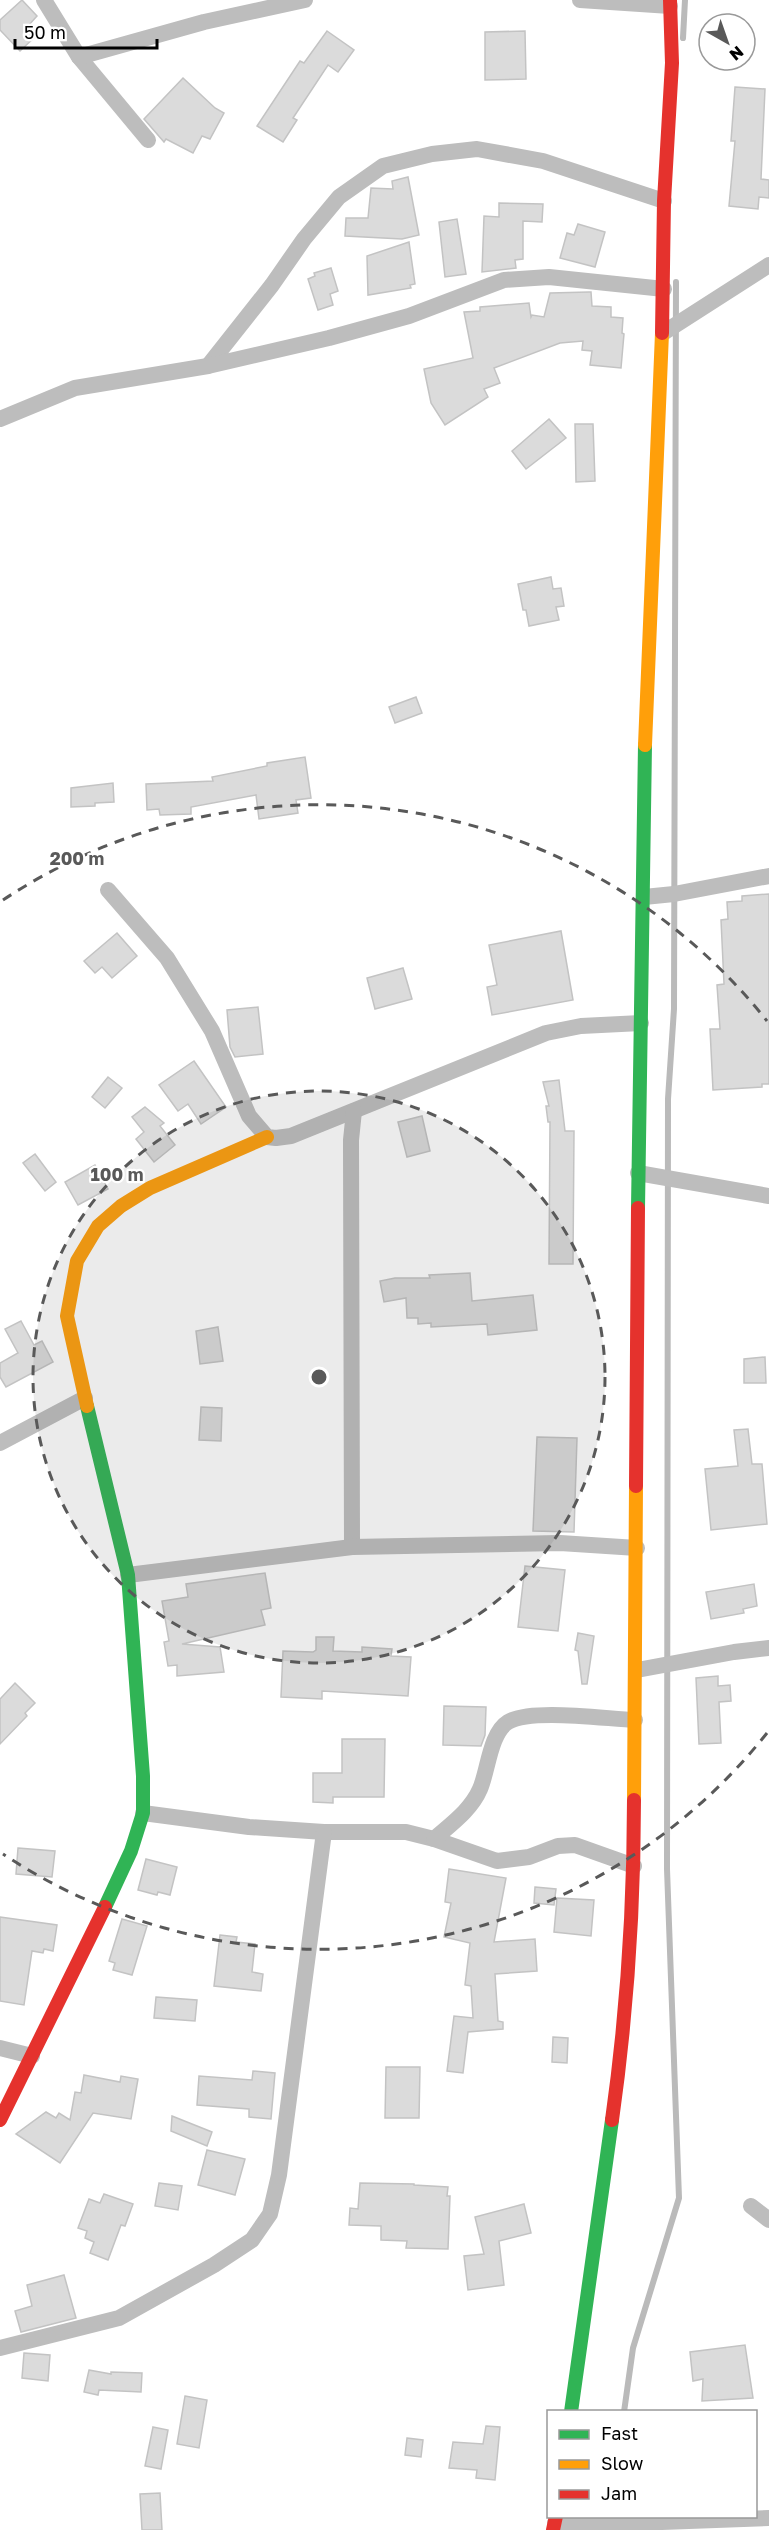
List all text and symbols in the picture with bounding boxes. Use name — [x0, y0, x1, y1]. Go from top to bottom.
scale bar — [15, 12, 158, 50]
north arrow — [697, 12, 757, 72]
text: 50 m — [24, 21, 66, 43]
text: N — [726, 42, 748, 65]
text: 200 m — [50, 847, 104, 869]
text: 100 m — [91, 1163, 143, 1185]
centre of rings — [309, 1367, 329, 1387]
legend — [547, 2410, 757, 2518]
text: Fast — [601, 2422, 638, 2444]
text: Slow — [601, 2452, 644, 2474]
text: Jam — [601, 2482, 637, 2504]

